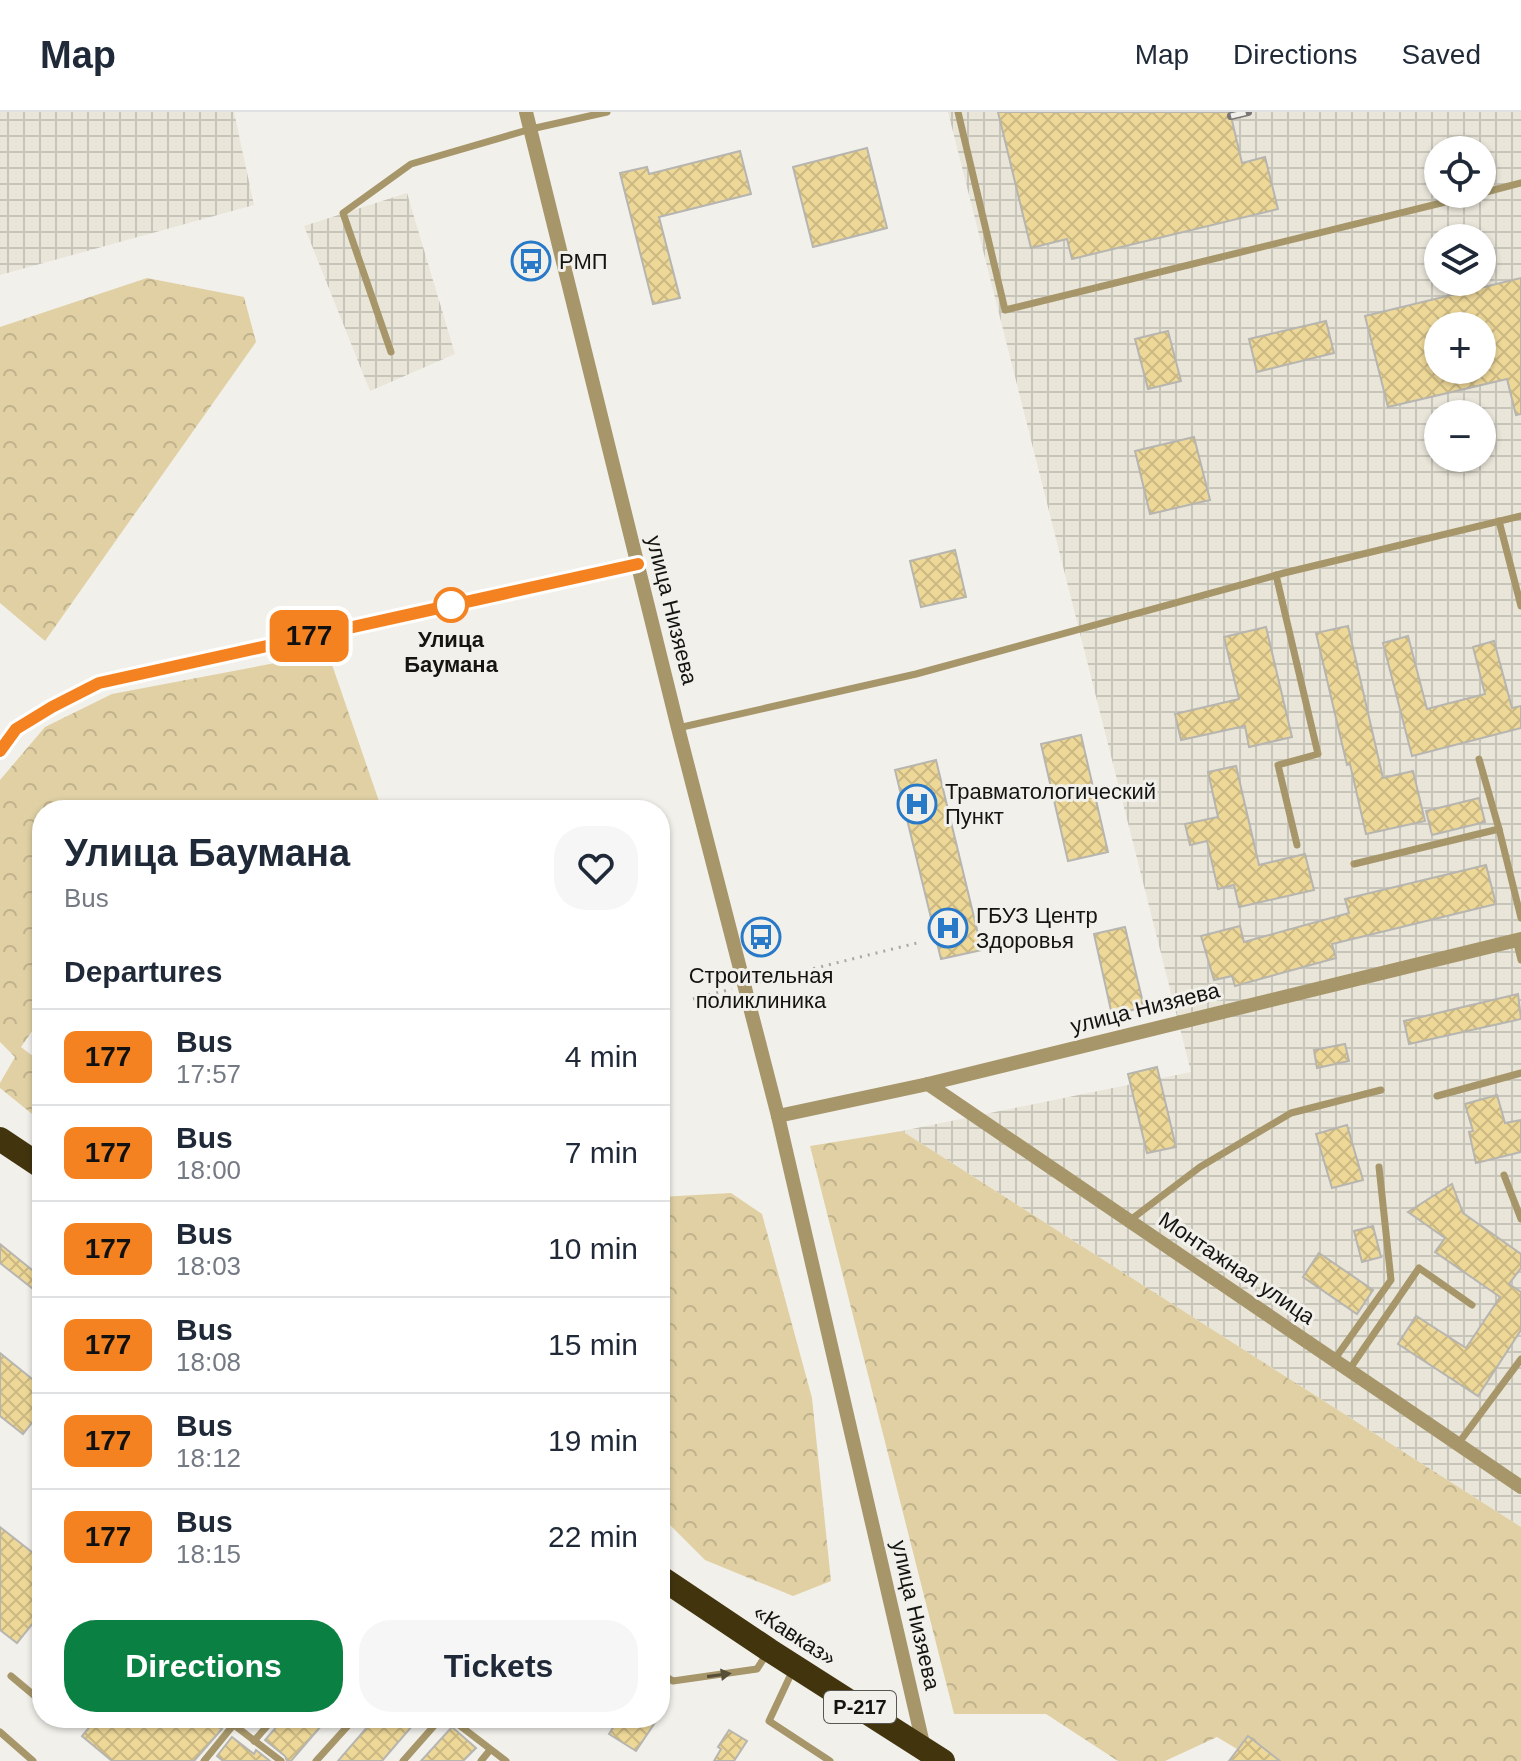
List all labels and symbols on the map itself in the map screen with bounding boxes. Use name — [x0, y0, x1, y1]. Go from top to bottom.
bus stop icon: РМП — [510, 240, 552, 282]
place label: РМП — [559, 249, 608, 274]
street label: улица Низяева — [641, 533, 703, 688]
marker: Улица Баумана — [434, 588, 468, 622]
line badge: 177 — [263, 610, 355, 662]
place label: Улица Баумана — [404, 627, 499, 677]
place label: Травматологический Пункт — [945, 779, 1156, 829]
hospital icon: Травматологический Пункт — [896, 783, 938, 825]
place label: ГБУЗ Центр Здоровья — [976, 903, 1098, 953]
hospital icon: ГБУЗ Центр Здоровья — [927, 907, 969, 949]
bus stop icon: Строительная поликлиника — [740, 916, 782, 958]
place label: Строительная поликлиника — [689, 963, 833, 1013]
street label: улица Низяева — [1068, 977, 1223, 1039]
street label: Монтажная улица — [1154, 1207, 1320, 1330]
street label: улица Низяева — [887, 1538, 946, 1693]
street label: «Кавказ» — [749, 1599, 841, 1671]
one-way arrow — [707, 1668, 732, 1681]
road number: Р-217 — [824, 1691, 896, 1723]

